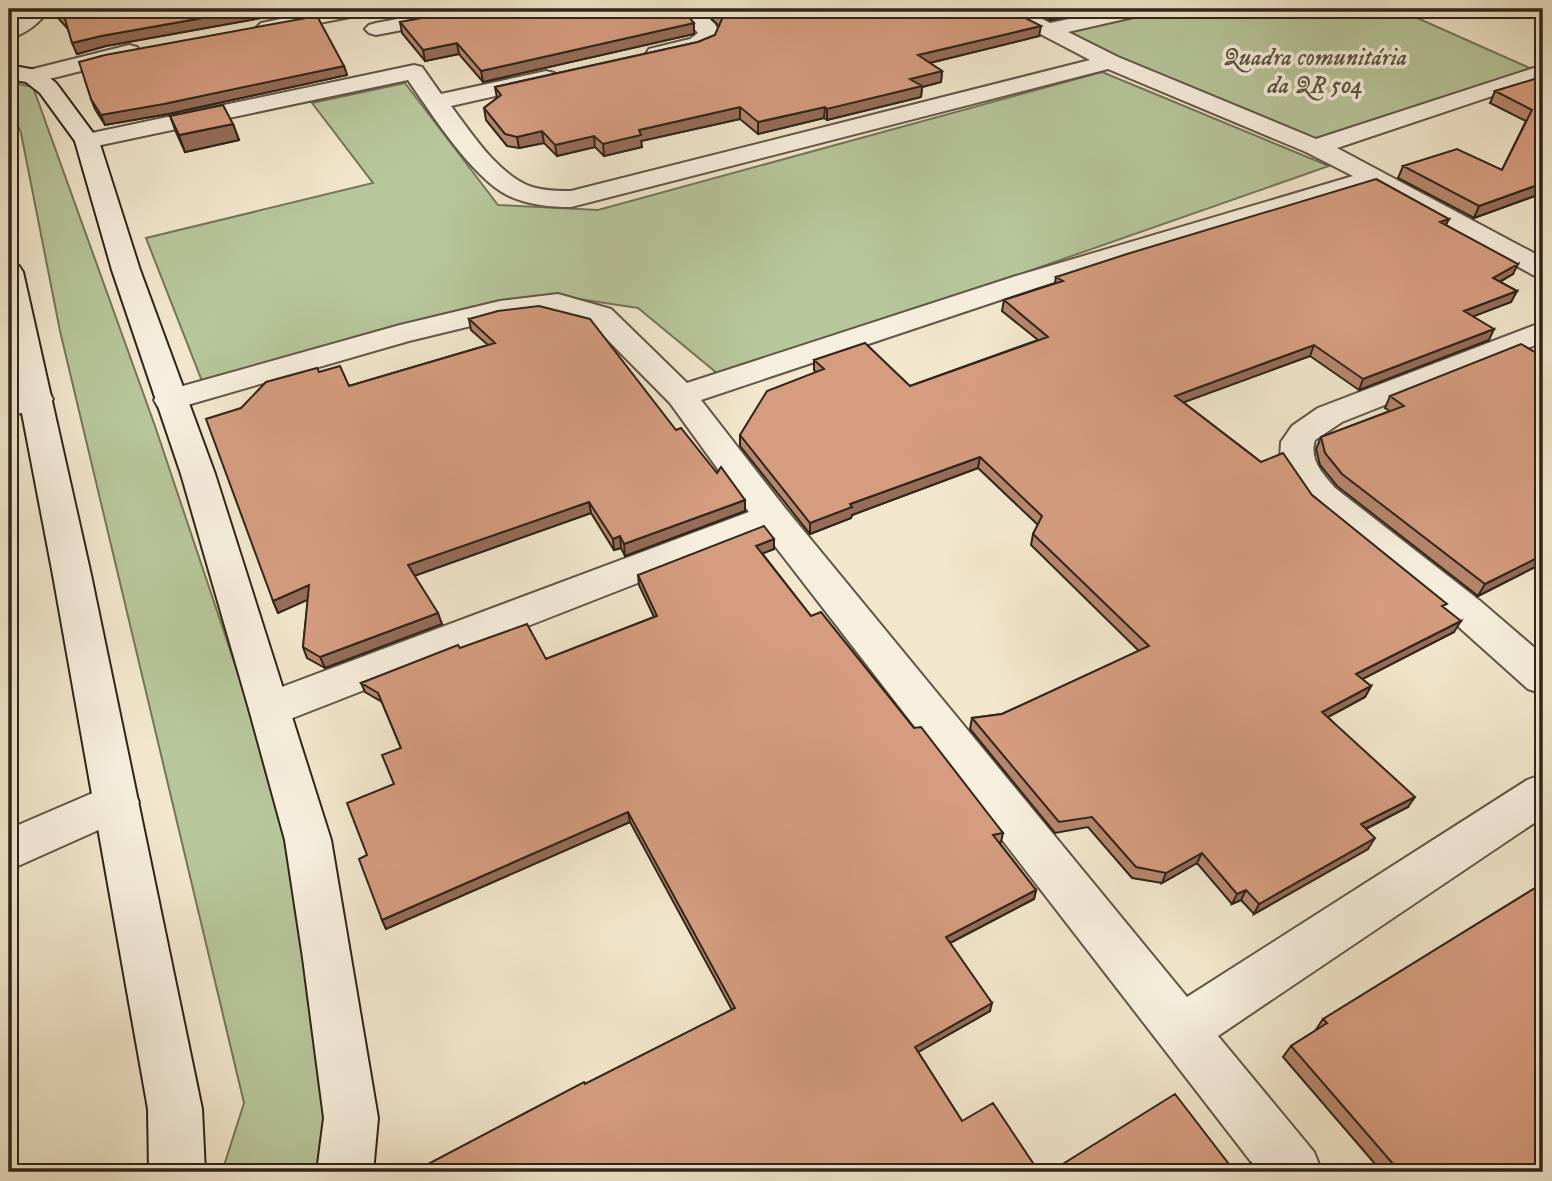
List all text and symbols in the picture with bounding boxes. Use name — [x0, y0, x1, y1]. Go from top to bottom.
park label: Quadra comunitária da QR 504 — [1223, 43, 1407, 101]

